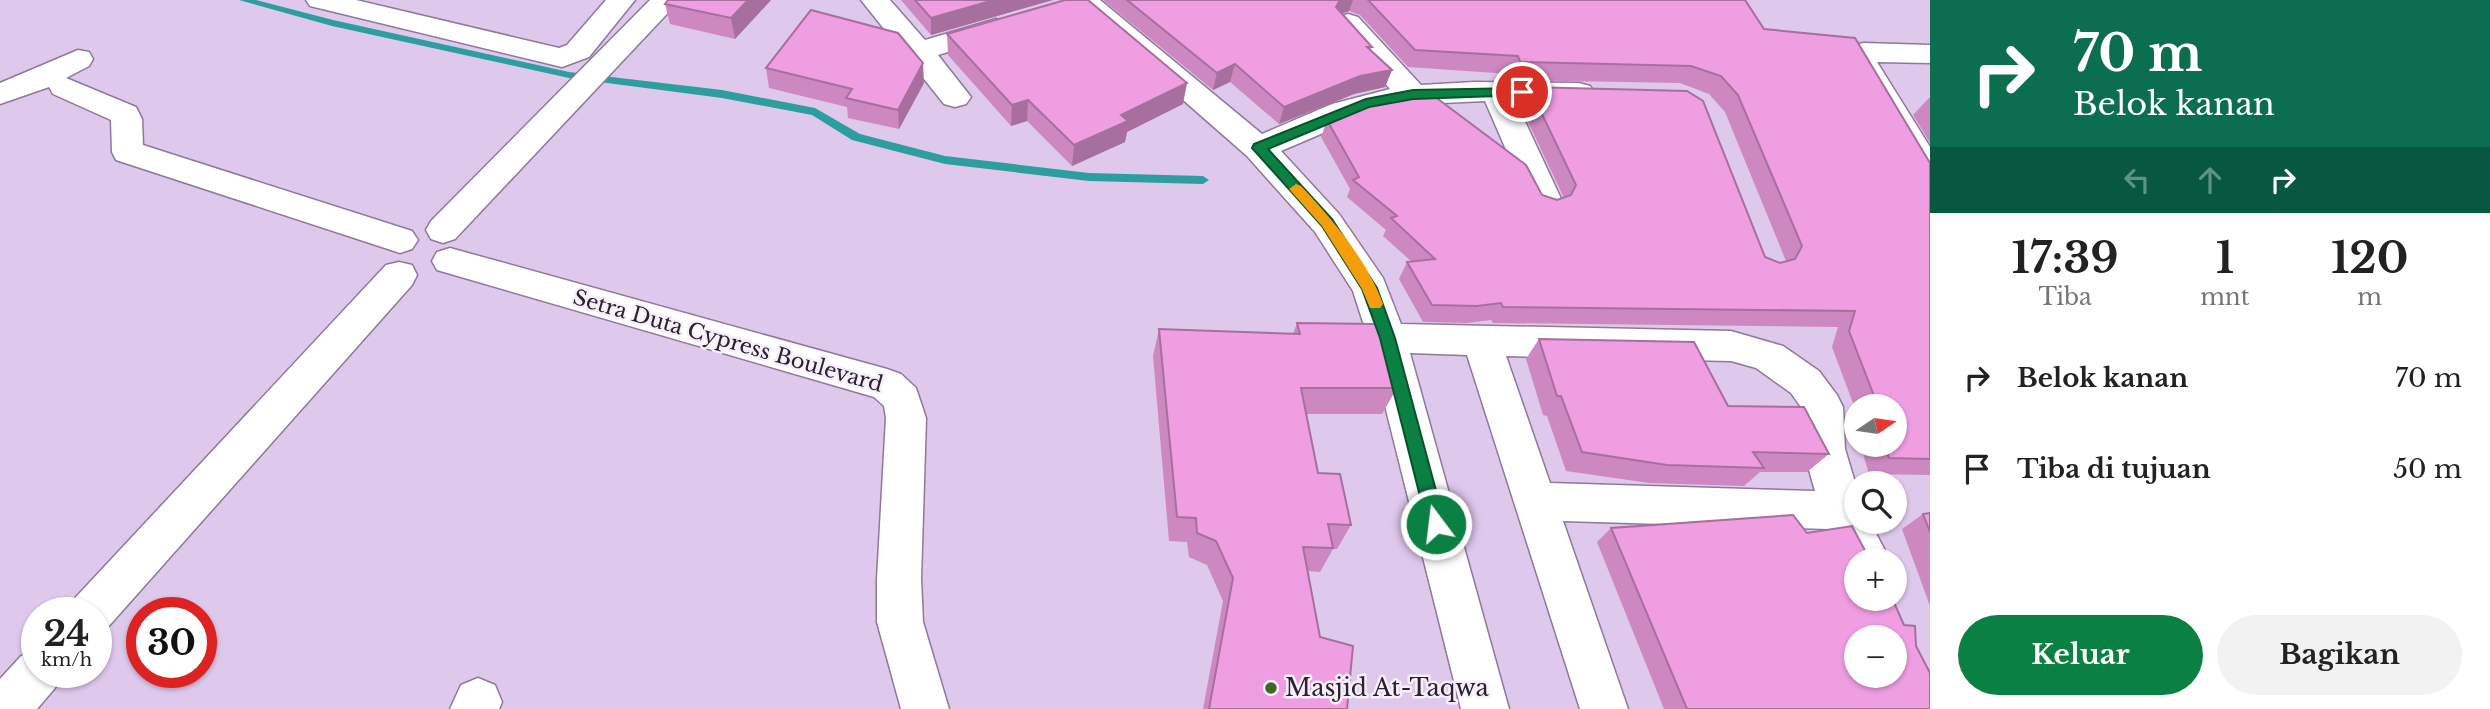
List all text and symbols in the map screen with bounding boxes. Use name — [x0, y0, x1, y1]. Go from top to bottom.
text: 70 m — [2073, 23, 2203, 84]
icon: right — [1958, 28, 2049, 119]
pin — [1492, 62, 1552, 122]
icon: arrive — [1503, 73, 1541, 111]
text: Belok kanan — [2073, 84, 2275, 124]
icon: left — [2118, 161, 2156, 199]
icon: ahead — [2191, 161, 2229, 199]
icon: right — [2264, 161, 2302, 199]
text: 17:39 — [2012, 232, 2119, 284]
text: 1 — [2216, 232, 2234, 284]
text: 120 — [2331, 232, 2408, 284]
text: Tiba — [2038, 283, 2092, 311]
text: mnt — [2200, 283, 2249, 311]
text: m — [2357, 283, 2382, 311]
street label: Setra Duta Cypress Boulevard — [570, 284, 886, 398]
icon: right — [1958, 359, 1996, 397]
text: Belok kanan — [2017, 362, 2188, 394]
text: 70 m — [2395, 362, 2462, 394]
north arrow — [1844, 394, 1908, 457]
map controls — [1844, 394, 1907, 688]
icon: arrive — [1958, 450, 1996, 488]
text: Tiba di tujuan — [2017, 453, 2211, 485]
text: 50 m — [2393, 453, 2462, 485]
button: search — [1844, 471, 1907, 534]
position arrow — [1399, 487, 1473, 561]
button: + — [1844, 548, 1907, 611]
speed limit sign: 30 — [126, 597, 217, 688]
text: 24 — [43, 612, 90, 655]
button: Keluar — [1958, 615, 2203, 695]
button: Bagikan — [2217, 615, 2462, 695]
button: − — [1844, 625, 1907, 688]
text: km/h — [41, 649, 92, 671]
place label: Masjid At-Taqwa — [1285, 673, 1490, 702]
marker: Masjid At-Taqwa — [1263, 680, 1279, 696]

